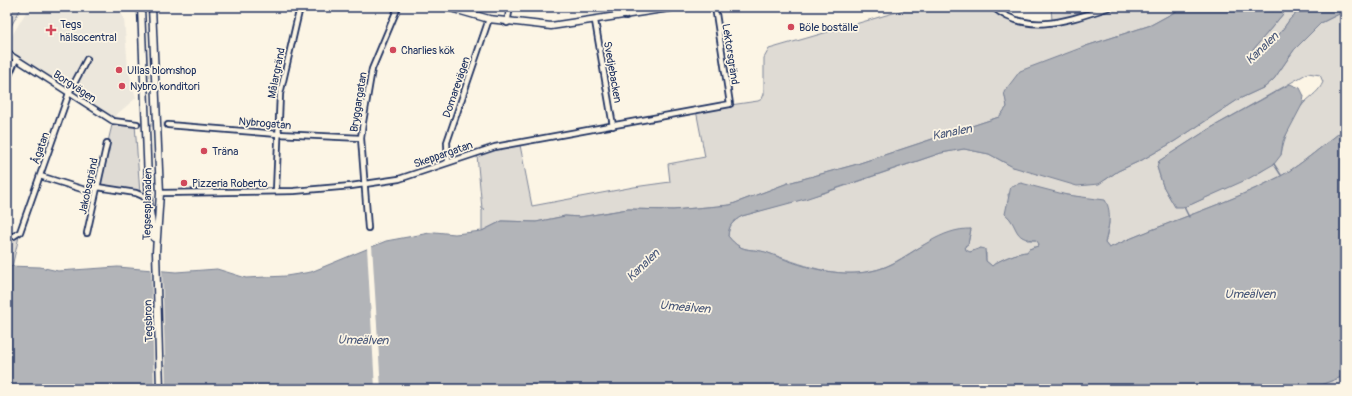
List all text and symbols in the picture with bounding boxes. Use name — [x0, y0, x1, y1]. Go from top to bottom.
place label: Tegs hälsocentral — [60, 18, 117, 44]
place label: Böle boställe — [799, 21, 859, 34]
marker: Böle boställe — [786, 22, 796, 32]
street label: Lektorsgränd — [719, 23, 742, 86]
marker: Tegs hälsocentral — [45, 24, 57, 36]
water label: Kanalen — [1243, 28, 1283, 68]
street label: Svedjebacken — [601, 40, 624, 104]
place label: Charlies kök — [401, 44, 455, 57]
marker: Charlies kök — [388, 45, 398, 55]
street label: Målargränd — [265, 47, 288, 100]
street label: Domarevägen — [440, 55, 473, 119]
place label: Ullas blomshop — [127, 64, 196, 77]
marker: Ullas blomshop — [114, 65, 124, 75]
street label: Borgvägen — [51, 68, 99, 105]
street label: Bryggargatan — [347, 71, 370, 133]
place label: Nybro konditori — [130, 80, 200, 93]
marker: Nybro konditori — [117, 81, 127, 91]
street label: Nybrogatan — [238, 115, 292, 132]
water label: Kanalen — [931, 121, 974, 144]
street label: Ågatan — [28, 130, 52, 166]
street label: Skeppargatan — [412, 138, 474, 171]
place label: Träna — [212, 145, 238, 158]
marker: Träna — [199, 146, 209, 156]
street label: Jakobsgränd — [76, 157, 101, 216]
street label: Tegsesplanaden — [140, 168, 155, 240]
place label: Pizzeria Roberto — [192, 177, 268, 190]
marker: Pizzeria Roberto — [179, 178, 189, 188]
water label: Kanalen — [624, 245, 664, 285]
water label: Umeälven — [1225, 287, 1277, 302]
water label: Umeälven — [659, 298, 712, 317]
street label: Tegsbron — [141, 300, 156, 342]
water label: Umeälven — [337, 333, 390, 348]

